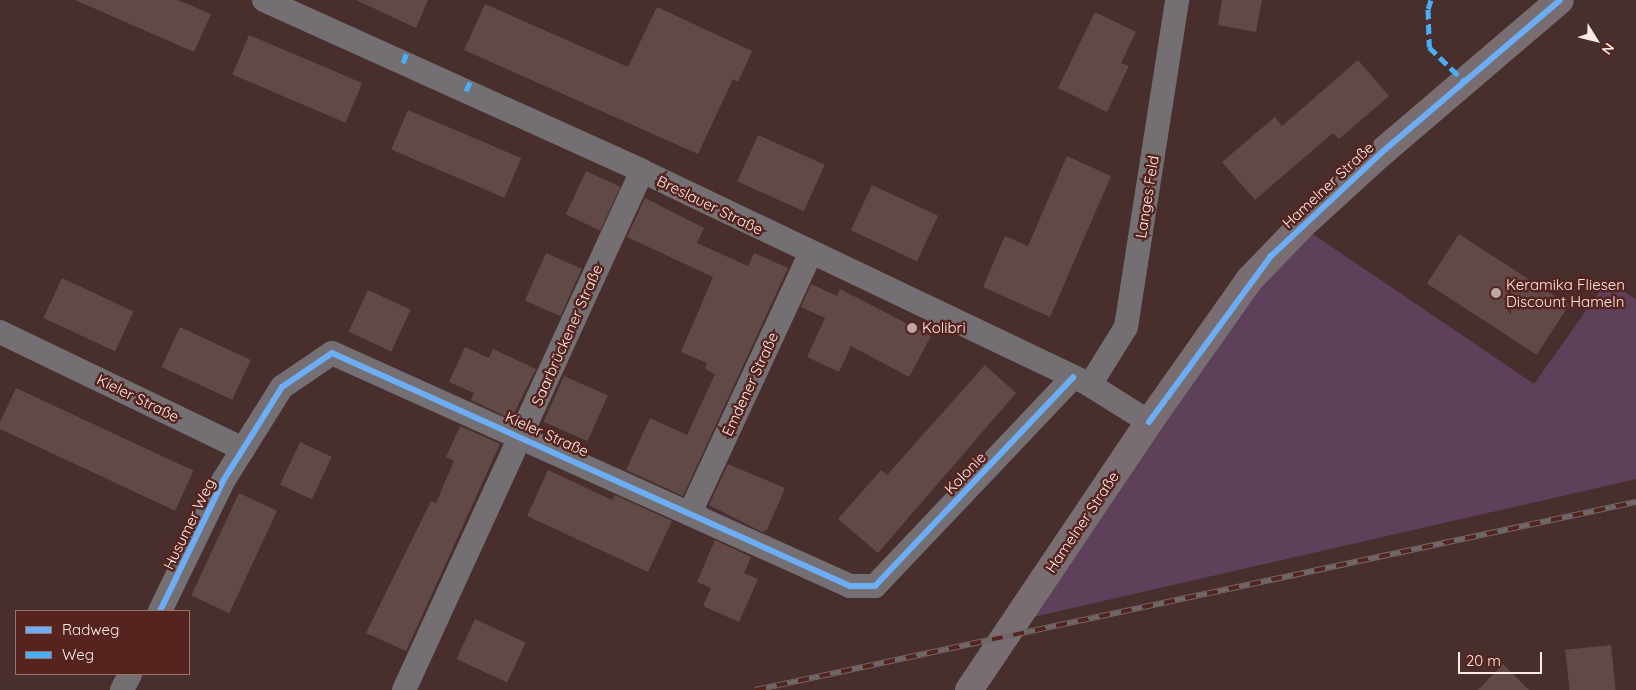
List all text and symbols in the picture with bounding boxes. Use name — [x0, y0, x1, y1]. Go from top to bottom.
north arrow — [1571, 15, 1621, 65]
text: N — [1598, 39, 1618, 58]
street label: Hamelner Straße — [1279, 138, 1377, 232]
street label: Langes Feld — [1132, 154, 1162, 240]
street label: Breslauer Straße — [654, 172, 766, 238]
street label: Saarbrückener Straße — [528, 262, 606, 408]
place label: Keramika Fliesen Discount Hameln — [1506, 275, 1625, 310]
marker: Keramika Fliesen Discount Hameln — [1490, 287, 1502, 299]
place label: Kolibri — [922, 319, 966, 337]
marker: Kolibri — [906, 322, 918, 334]
street label: Emdener Straße — [718, 329, 782, 439]
street label: Kieler Straße — [94, 370, 182, 426]
street label: Kieler Straße — [503, 408, 591, 460]
street label: Kolonie — [941, 448, 989, 498]
street label: Hamelner Straße — [1041, 468, 1123, 576]
street label: Husumer Weg — [159, 476, 219, 572]
legend — [15, 610, 190, 675]
text: Radweg — [62, 620, 119, 639]
scale bar — [1461, 642, 1545, 674]
text: Weg — [62, 645, 94, 664]
text: 20 m — [1466, 651, 1501, 670]

